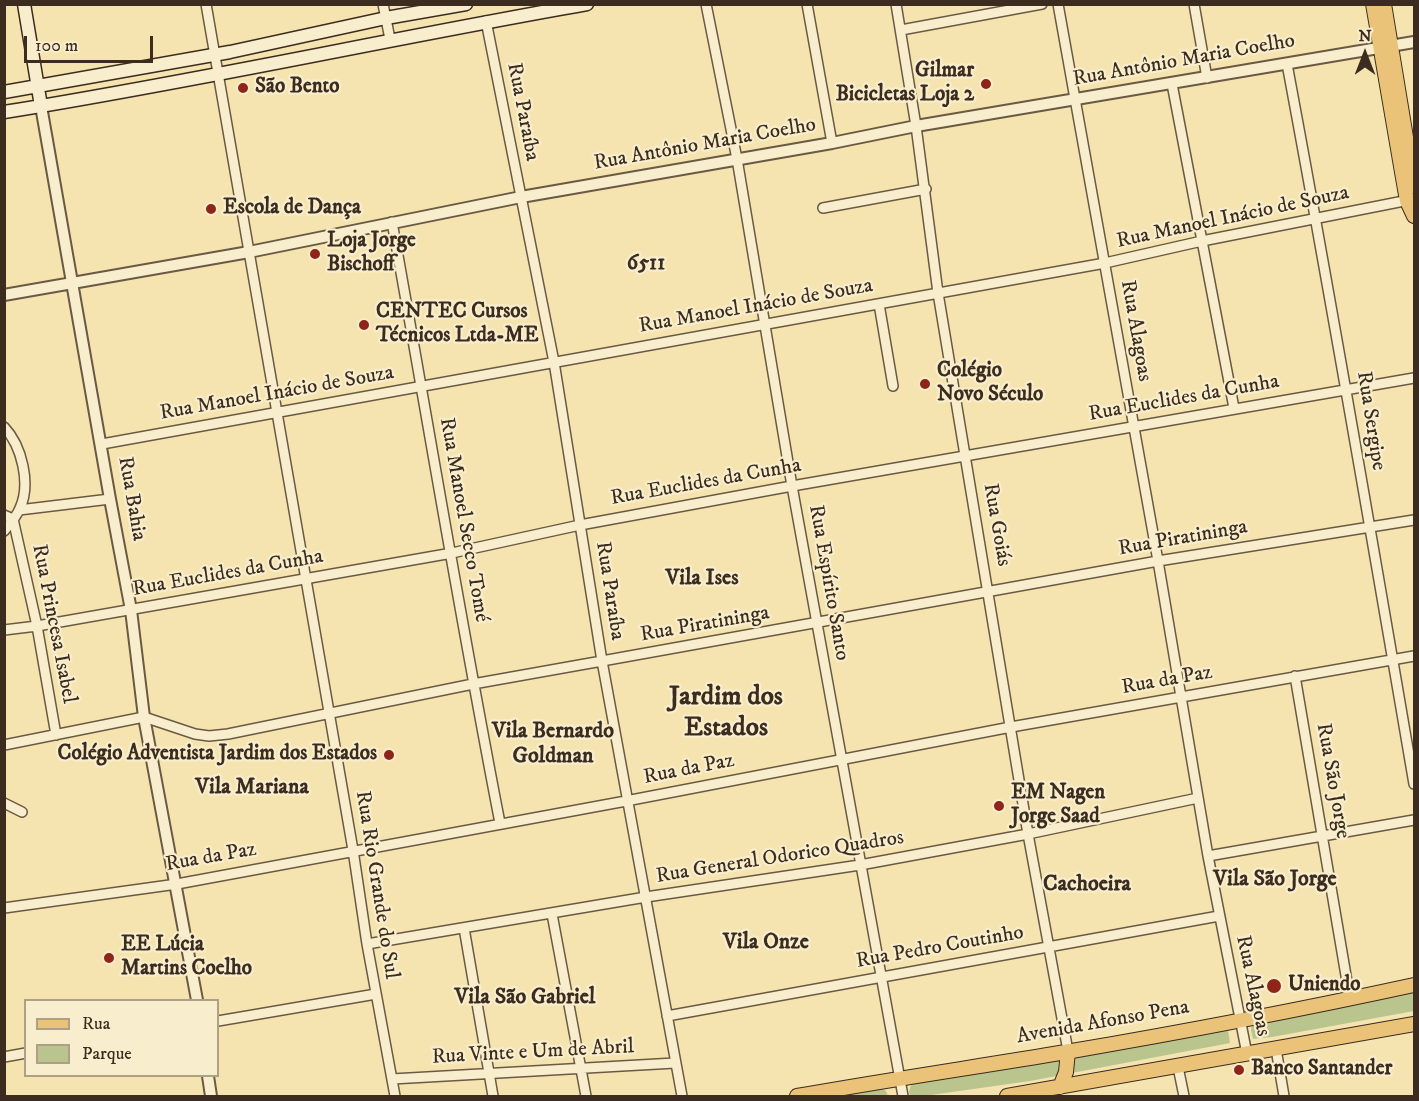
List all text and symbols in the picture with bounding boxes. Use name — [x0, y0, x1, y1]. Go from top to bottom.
scale bar — [27, 24, 156, 62]
north arrow — [1335, 24, 1395, 84]
text: N — [1358, 26, 1372, 46]
street label: Rua Antônio Maria Coelho — [1071, 29, 1297, 93]
text: 100 m — [35, 35, 78, 57]
place label: Gilmar Bicicletas Loja 2 — [836, 59, 974, 109]
street label: Rua Paraíba — [500, 61, 544, 163]
place label: São Bento — [255, 75, 339, 101]
marker: Gilmar Bicicletas Loja 2 — [979, 77, 993, 91]
marker: São Bento — [236, 81, 250, 95]
street label: Rua Antônio Maria Coelho — [592, 113, 818, 177]
street label: Rua Manoel Inácio de Souza — [1114, 181, 1352, 255]
place label: Escola de Dança — [223, 196, 361, 222]
marker: Escola de Dança — [204, 202, 218, 216]
place label: Loja Jorge Bischoff — [327, 229, 416, 279]
marker: Loja Jorge Bischoff — [308, 247, 322, 261]
district label: 6511 — [627, 251, 665, 277]
street label: Rua Manoel Inácio de Souza — [637, 274, 875, 340]
street label: Rua Alagoas — [1114, 278, 1156, 384]
place label: CENTEC Cursos Técnicos Ltda-ME — [376, 300, 539, 350]
marker: CENTEC Cursos Técnicos Ltda-ME — [357, 318, 371, 332]
place label: Colégio Novo Século — [937, 359, 1043, 409]
street label: Rua Manoel Inácio de Souza — [158, 361, 396, 427]
street label: Rua Euclides da Cunha — [1087, 370, 1281, 428]
street label: Rua Sergipe — [1350, 370, 1390, 472]
marker: Colégio Novo Século — [918, 377, 932, 391]
street label: Rua Manoel Secco Tomé — [433, 416, 493, 624]
street label: Rua Euclides da Cunha — [609, 454, 803, 512]
street label: Rua Bahia — [111, 455, 151, 543]
street label: Rua Goiás — [976, 482, 1016, 568]
street label: Rua Espírito Santo — [802, 503, 854, 663]
street label: Rua Piratininga — [1117, 515, 1249, 563]
street label: Rua Paraíba — [589, 540, 629, 642]
street label: Rua Princesa Isabel — [25, 542, 81, 706]
street label: Rua Euclides da Cunha — [131, 545, 325, 603]
district label: Vila Ises — [666, 566, 738, 592]
street label: Rua Piratininga — [639, 601, 771, 649]
street label: Rua da Paz — [1120, 661, 1214, 701]
district label: Jardim dos Estados — [669, 682, 783, 745]
district label: Vila Bernardo Goldman — [492, 719, 614, 770]
street label: Rua São Jorge — [1309, 721, 1355, 841]
place label: Colégio Adventista Jardim dos Estados — [58, 742, 377, 768]
marker: Colégio Adventista Jardim dos Estados — [382, 748, 396, 762]
street label: Rua da Paz — [642, 749, 736, 791]
district label: Vila Mariana — [195, 775, 309, 801]
place label: EM Nagen Jorge Saad — [1011, 781, 1105, 831]
street label: Rua Rio Grande do Sul — [349, 789, 403, 981]
marker: EM Nagen Jorge Saad — [992, 799, 1006, 813]
street label: Rua General Odorico Quadros — [654, 826, 906, 890]
street label: Rua da Paz — [164, 838, 258, 878]
district label: Vila São Jorge — [1213, 867, 1337, 893]
district label: Cachoeira — [1043, 872, 1131, 898]
street label: Rua Pedro Coutinho — [854, 921, 1026, 975]
district label: Vila Onze — [723, 930, 809, 956]
place label: EE Lúcia Martins Coelho — [121, 933, 252, 983]
street label: Rua Alagoas — [1229, 933, 1275, 1039]
marker: EE Lúcia Martins Coelho — [102, 951, 116, 965]
place label: Uniendo — [1288, 973, 1360, 999]
marker: Uniendo — [1265, 977, 1283, 995]
district label: Vila São Gabriel — [455, 985, 595, 1011]
street label: Avenida Afonso Pena — [1015, 995, 1191, 1051]
legend — [24, 999, 219, 1077]
text: Rua — [82, 1013, 110, 1035]
street label: Rua Vinte e Um de Abril — [431, 1035, 635, 1071]
text: Parque — [82, 1043, 132, 1065]
place label: Banco Santander — [1251, 1057, 1392, 1083]
marker: Banco Santander — [1232, 1063, 1246, 1077]

